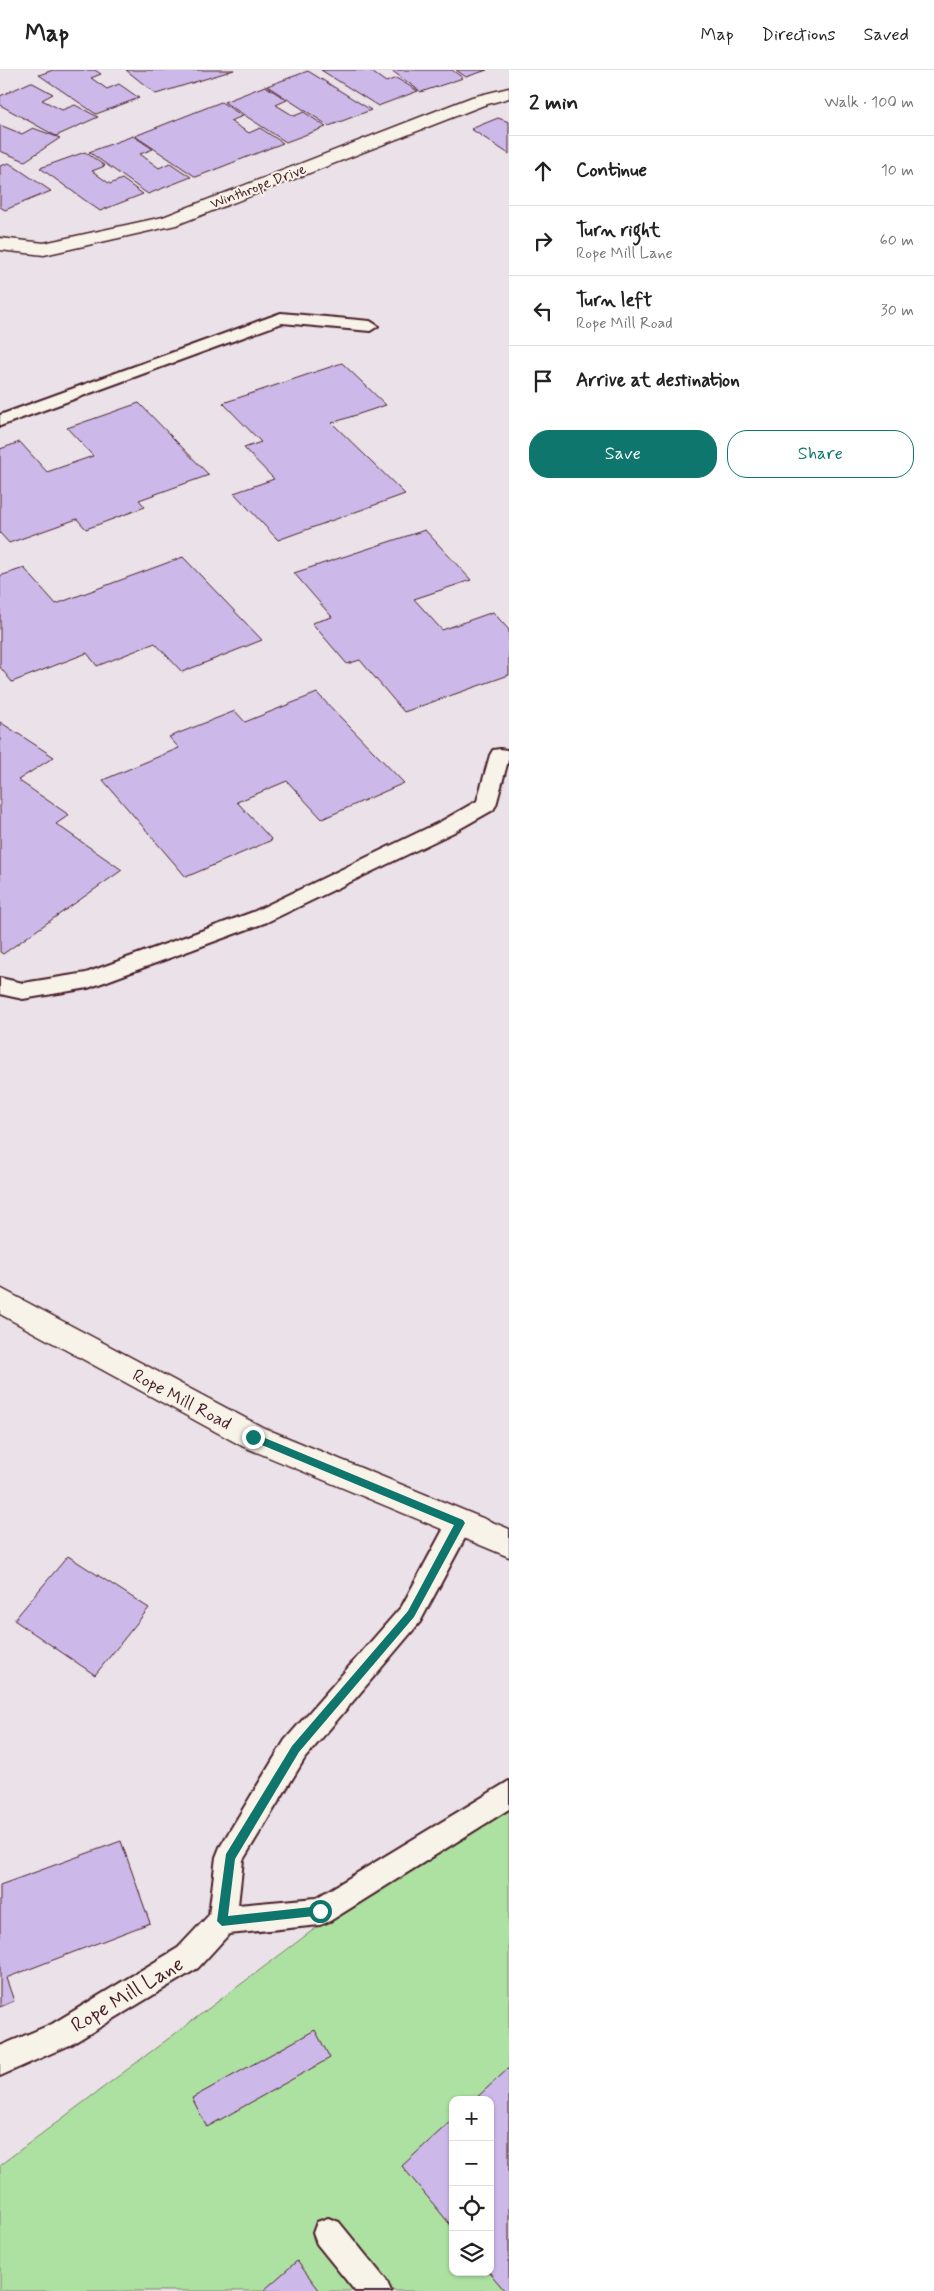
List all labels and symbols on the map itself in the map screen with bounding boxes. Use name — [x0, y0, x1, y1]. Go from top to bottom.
street label: Winthrope Drive — [207, 159, 309, 214]
street label: Rope Mill Road — [128, 1364, 235, 1436]
route end — [242, 1426, 265, 1449]
route start — [309, 1900, 332, 1923]
street label: Rope Mill Lane — [66, 1950, 189, 2040]

